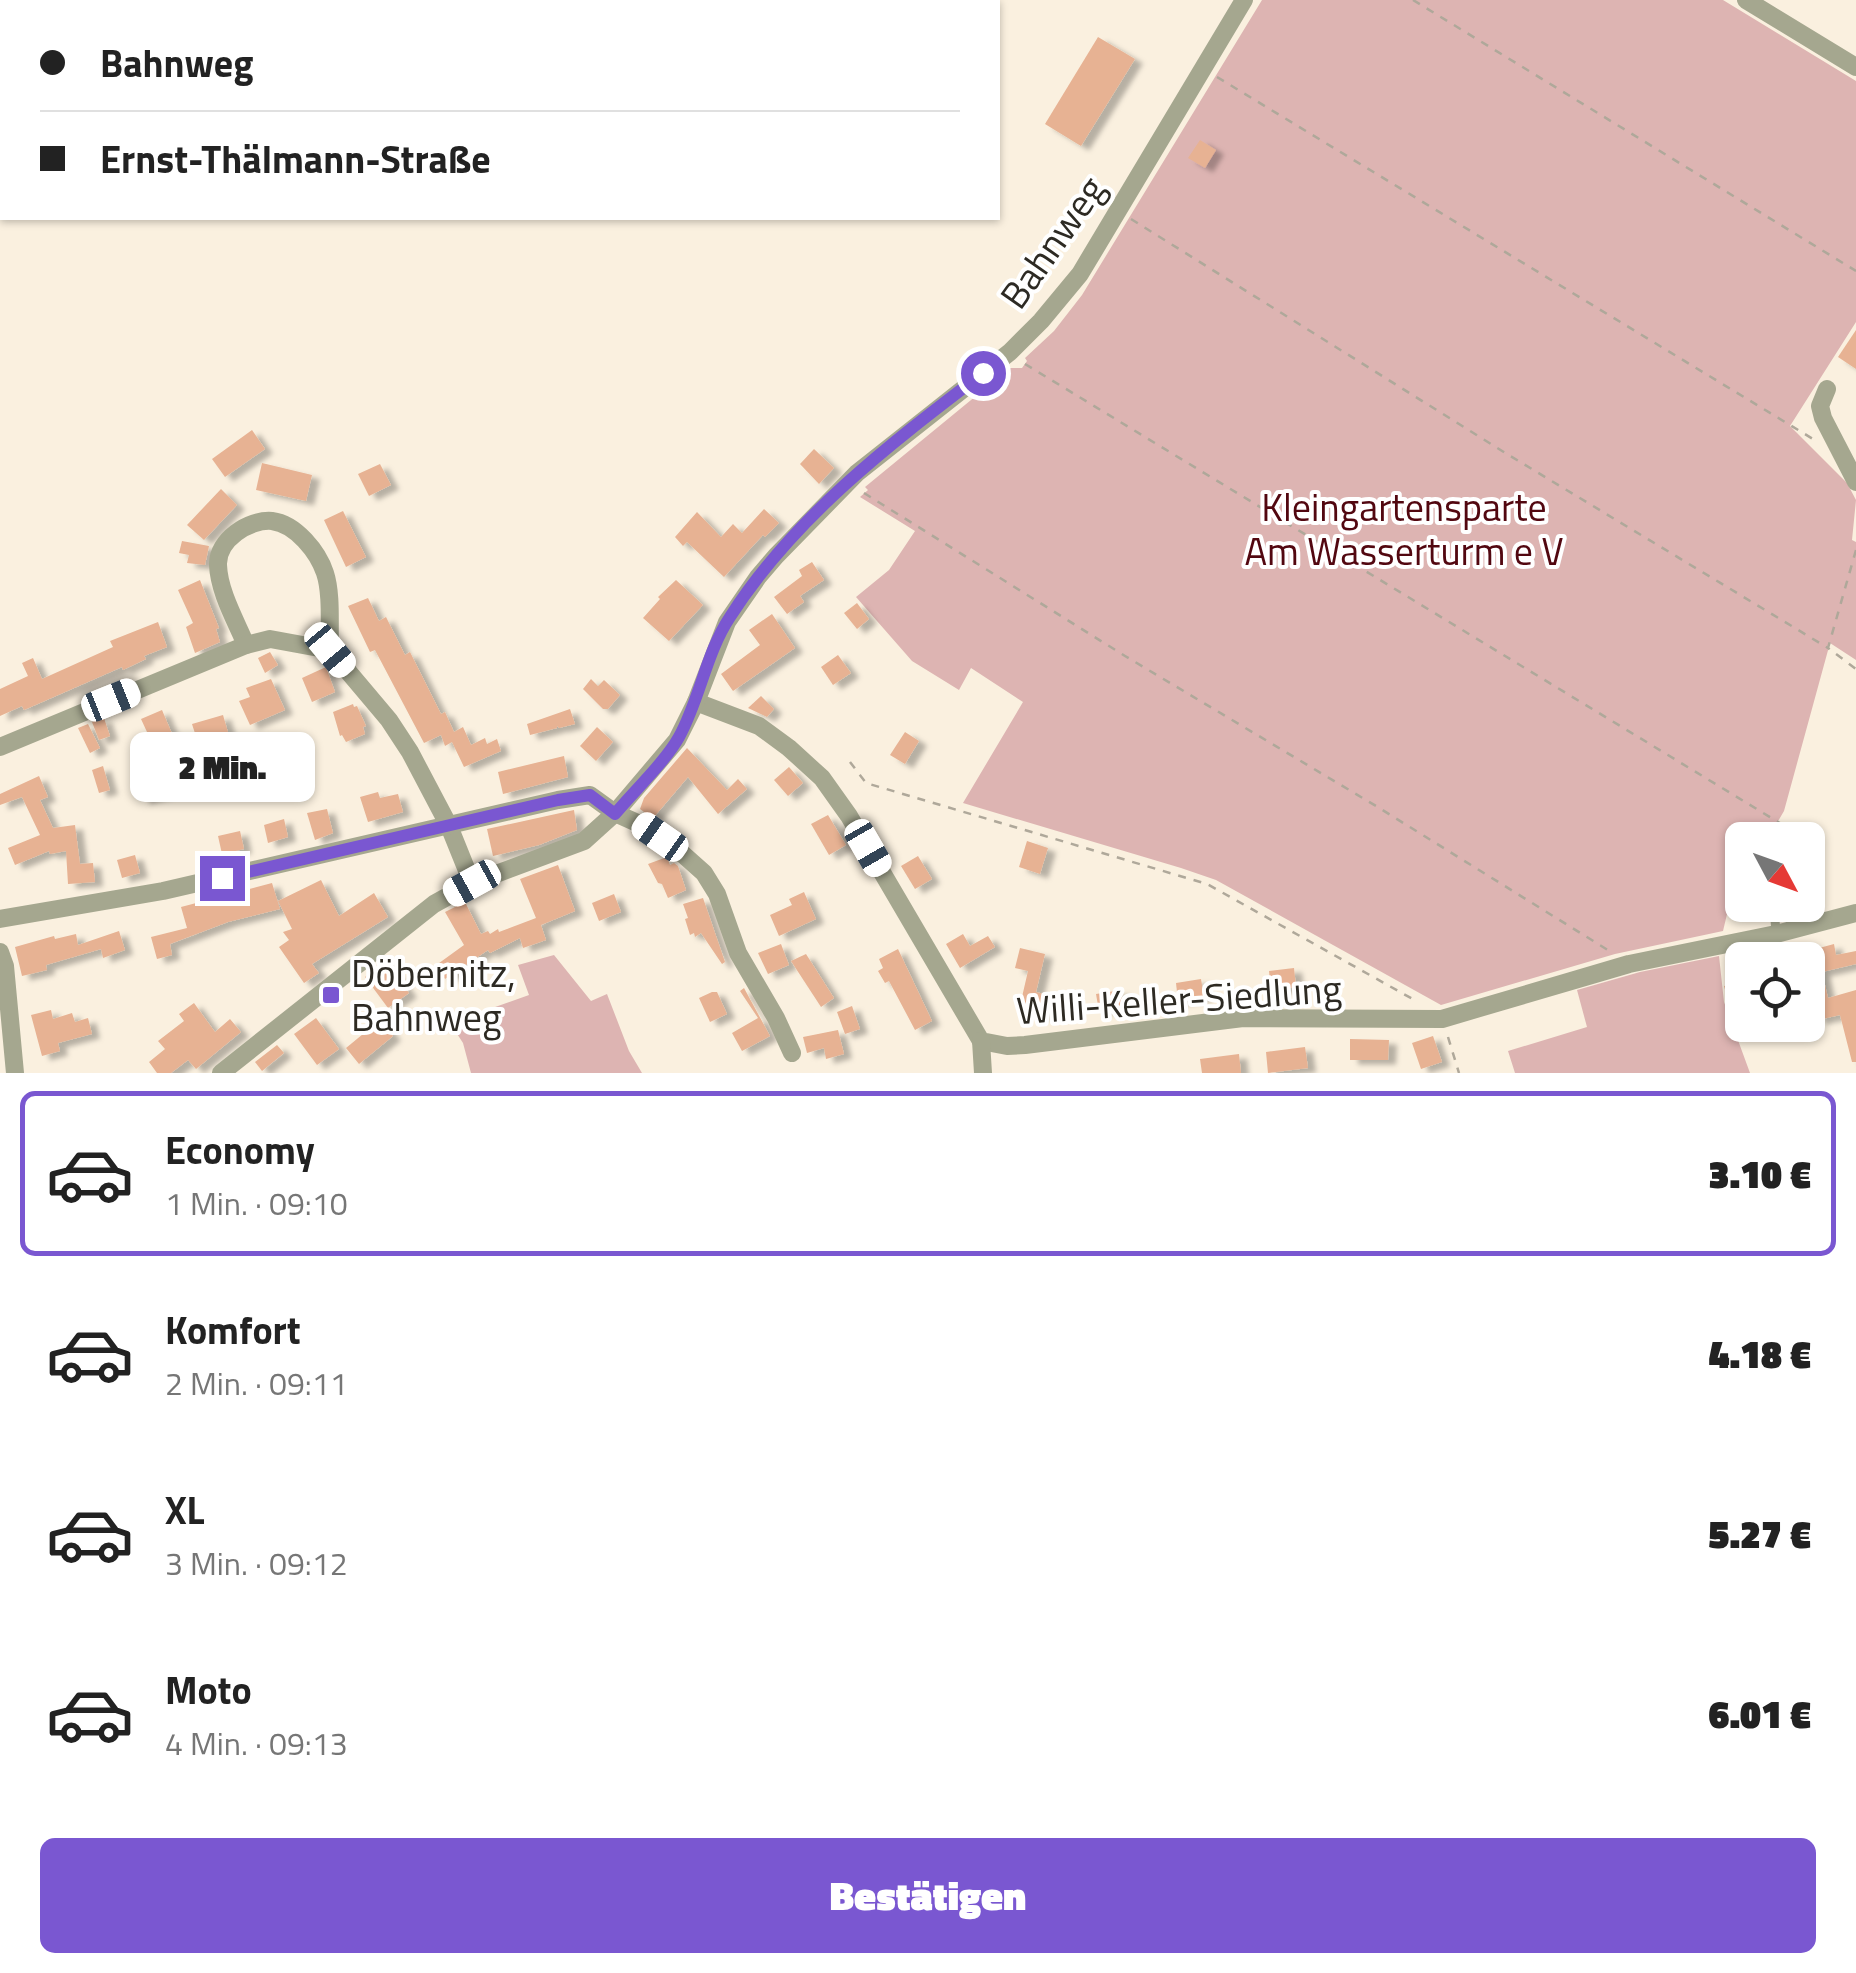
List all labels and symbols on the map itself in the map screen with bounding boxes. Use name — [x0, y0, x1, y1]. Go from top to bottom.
street label: Bahnweg — [985, 164, 1119, 320]
route start — [961, 351, 1006, 396]
park label: Kleingartensparte Am Wasserturm e V — [1244, 478, 1564, 580]
car — [299, 617, 361, 683]
car — [78, 675, 144, 725]
callout: 2 Min. — [130, 733, 314, 803]
car — [627, 808, 693, 866]
car — [840, 815, 896, 881]
north arrow — [1725, 822, 1825, 922]
car — [438, 855, 506, 911]
route end — [200, 856, 245, 901]
place label: Döbernitz, Bahnweg — [351, 944, 516, 1046]
street label: Willi-Keller-Siedlung — [1015, 959, 1343, 1039]
marker: Döbernitz, Bahnweg — [320, 984, 342, 1006]

